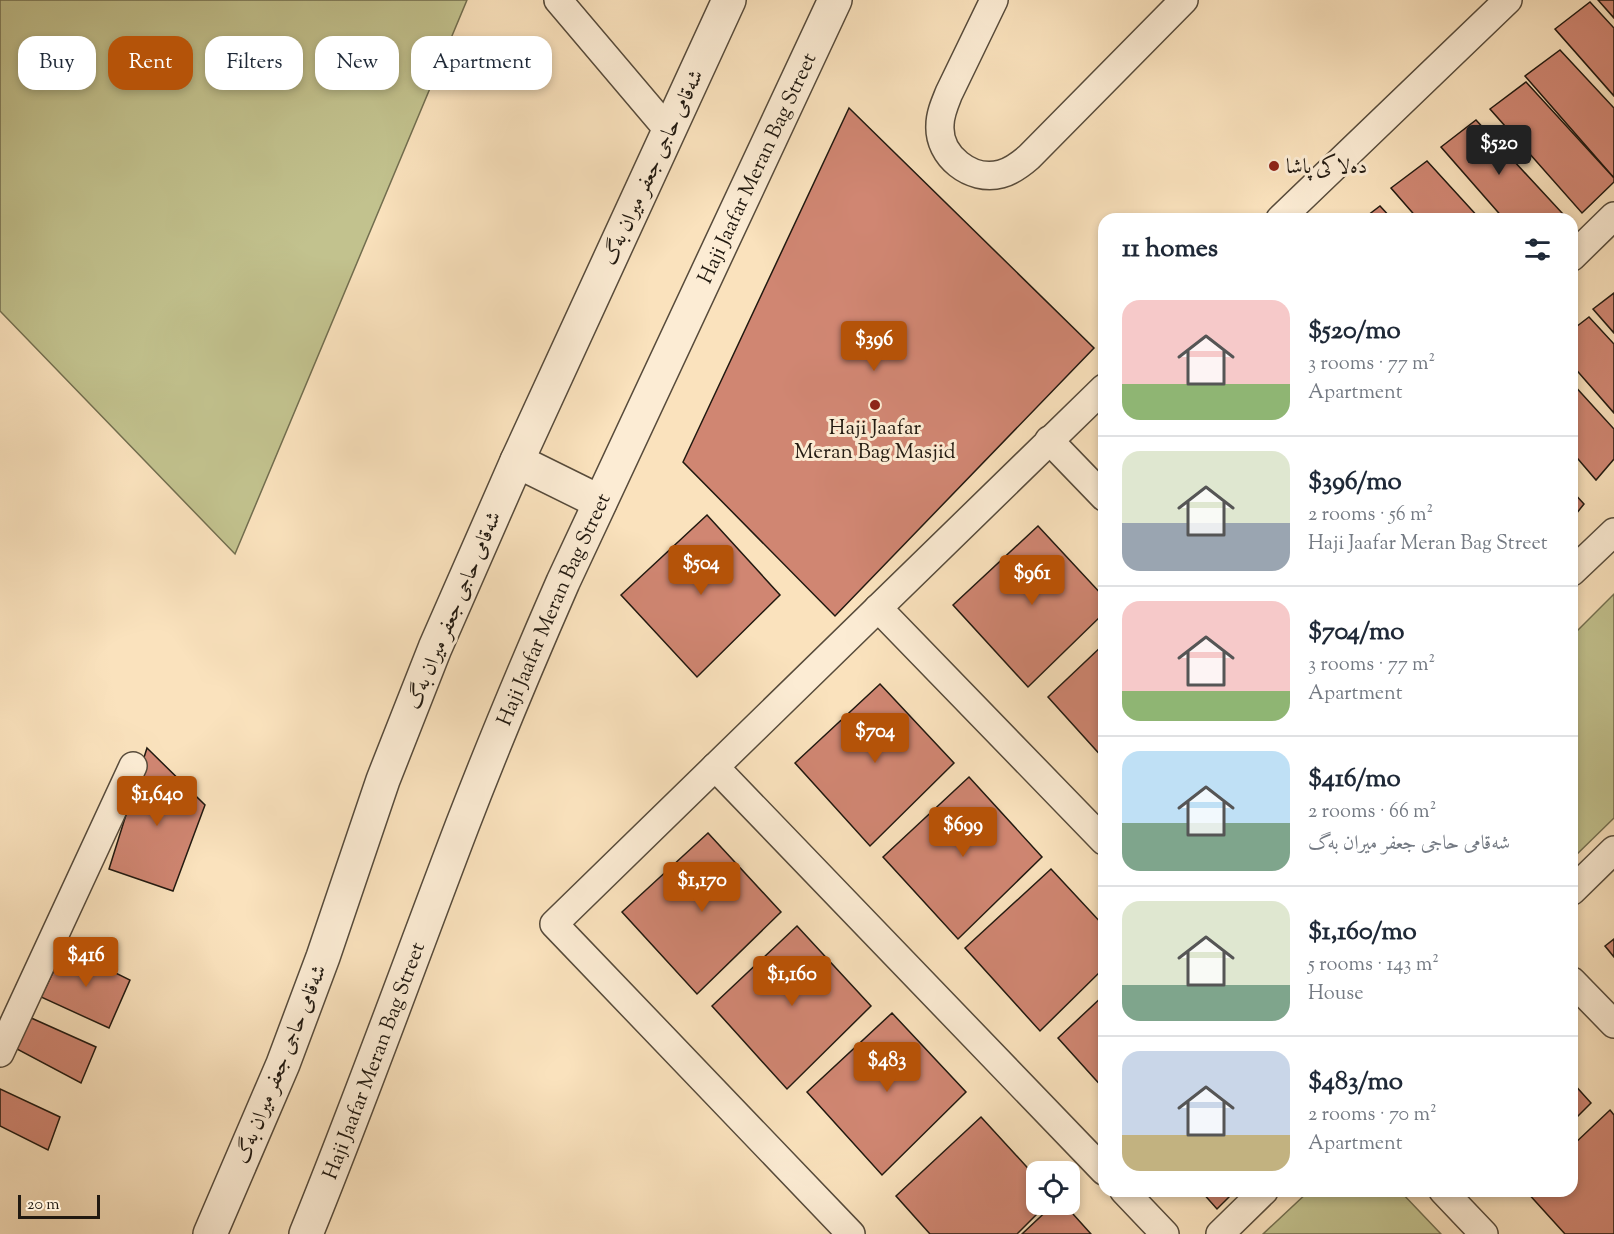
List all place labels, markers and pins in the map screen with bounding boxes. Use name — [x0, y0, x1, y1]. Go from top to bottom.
pin: $520 — [1463, 125, 1535, 176]
place label: دەلاکی پاشا — [1286, 153, 1367, 183]
marker: دەلاکی پاشا — [1267, 159, 1281, 173]
pin: $396 — [838, 321, 910, 372]
marker: Haji Jaafar Meran Bag Masjid — [868, 398, 882, 412]
place label: Haji Jaafar Meran Bag Masjid — [794, 414, 956, 468]
pin: $504 — [665, 545, 737, 596]
pin: $961 — [996, 555, 1068, 606]
pin: $704 — [839, 713, 911, 764]
pin: $1,640 — [108, 776, 206, 827]
pin: $699 — [927, 807, 999, 858]
pin: $1,170 — [653, 862, 751, 913]
pin: $416 — [50, 937, 122, 988]
pin: $1,160 — [743, 956, 841, 1007]
pin: $483 — [851, 1042, 923, 1093]

